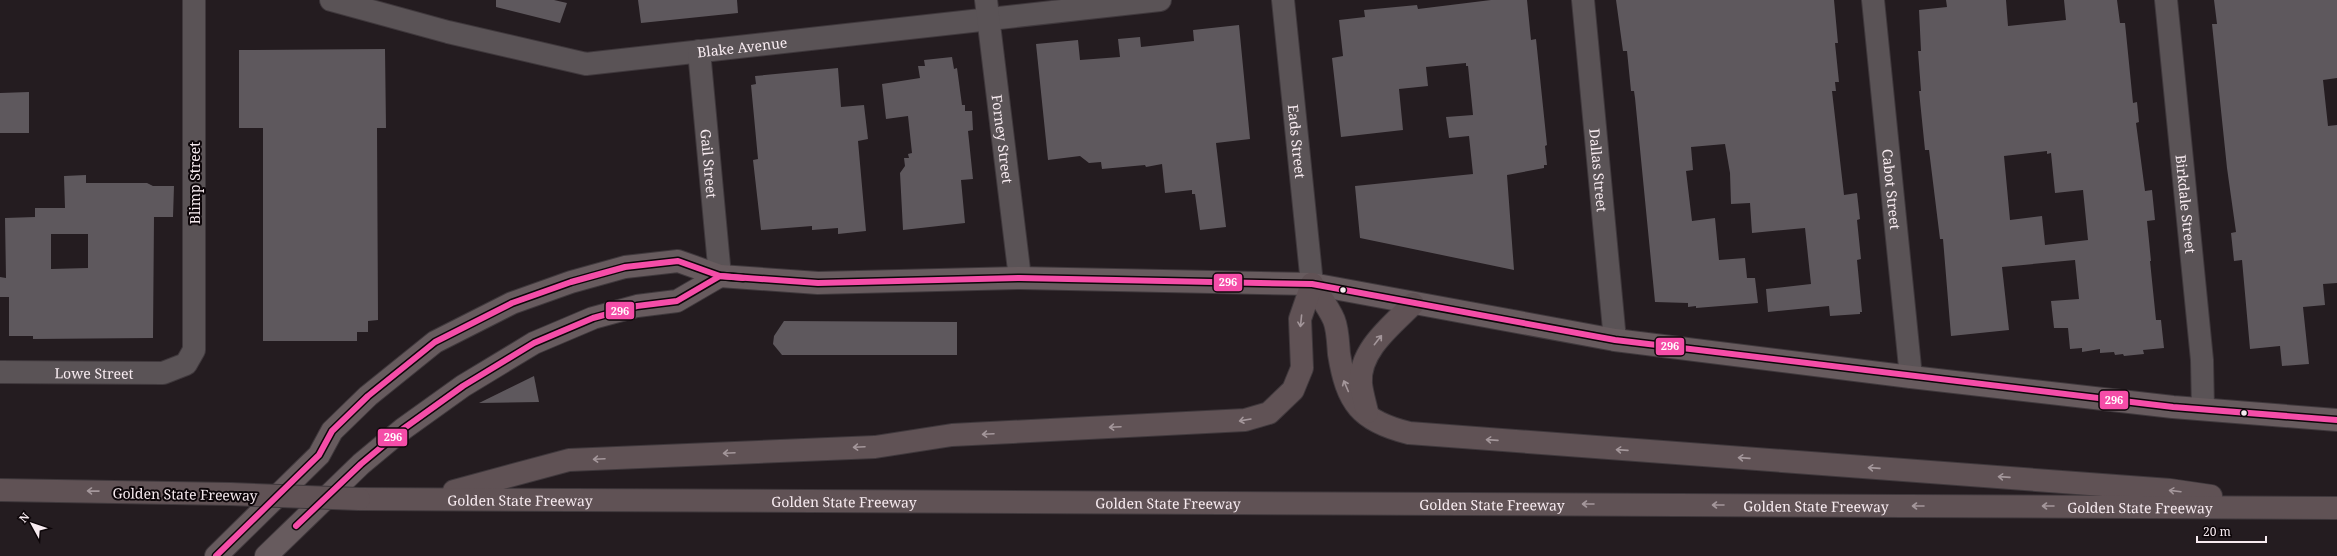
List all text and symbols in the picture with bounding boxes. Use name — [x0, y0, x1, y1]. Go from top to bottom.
street label: Blake Avenue — [696, 32, 788, 61]
street label: Forney Street — [988, 93, 1018, 185]
street label: Eads Street — [1284, 103, 1311, 179]
street label: Gail Street — [697, 128, 722, 199]
street label: Dallas Street — [1586, 128, 1612, 213]
street label: Blimp Street — [185, 142, 204, 224]
street label: Cabot Street — [1879, 148, 1906, 230]
street label: Birkdale Street — [2172, 154, 2201, 254]
line badge: 296 — [1213, 273, 1243, 292]
text: 296 — [1219, 274, 1237, 289]
unlabelled marker — [1338, 285, 1348, 295]
line badge: 296 — [605, 301, 635, 320]
text: 296 — [611, 303, 629, 318]
one-way arrow — [1297, 314, 1304, 327]
one-way arrow — [1373, 335, 1382, 346]
line badge: 296 — [1655, 337, 1685, 356]
text: 296 — [1661, 338, 1679, 353]
street label: Lowe Street — [54, 363, 134, 382]
one-way arrow — [1342, 380, 1349, 392]
line badge: 296 — [2099, 390, 2129, 410]
text: 296 — [2105, 392, 2123, 407]
unlabelled marker — [2239, 408, 2249, 418]
one-way arrow — [1238, 416, 1251, 424]
one-way arrow — [1109, 423, 1122, 431]
line badge: 296 — [377, 428, 408, 447]
text: 296 — [384, 429, 402, 444]
one-way arrow — [982, 430, 995, 437]
one-way arrow — [1486, 436, 1499, 443]
one-way arrow — [853, 444, 866, 451]
one-way arrow — [1616, 446, 1629, 453]
one-way arrow — [723, 450, 736, 457]
one-way arrow — [593, 455, 606, 463]
one-way arrow — [1738, 455, 1751, 462]
one-way arrow — [1868, 464, 1881, 471]
one-way arrow — [1998, 474, 2011, 481]
street label: Golden State Freeway — [112, 483, 258, 505]
one-way arrow — [2169, 487, 2182, 495]
one-way arrow — [87, 488, 100, 495]
street label: Golden State Freeway — [447, 490, 593, 510]
street label: Golden State Freeway — [771, 491, 917, 511]
street label: Golden State Freeway — [1095, 493, 1241, 513]
street label: Golden State Freeway — [1419, 494, 1565, 514]
street label: Golden State Freeway — [1743, 496, 1889, 515]
street label: Golden State Freeway — [2067, 497, 2213, 517]
one-way arrow — [1582, 500, 1595, 508]
one-way arrow — [1712, 501, 1725, 509]
one-way arrow — [1912, 502, 1925, 510]
one-way arrow — [2042, 502, 2055, 510]
north arrow — [12, 504, 52, 544]
text: N — [15, 509, 33, 525]
scale bar — [2197, 518, 2266, 544]
text: 20 m — [2203, 523, 2231, 540]

